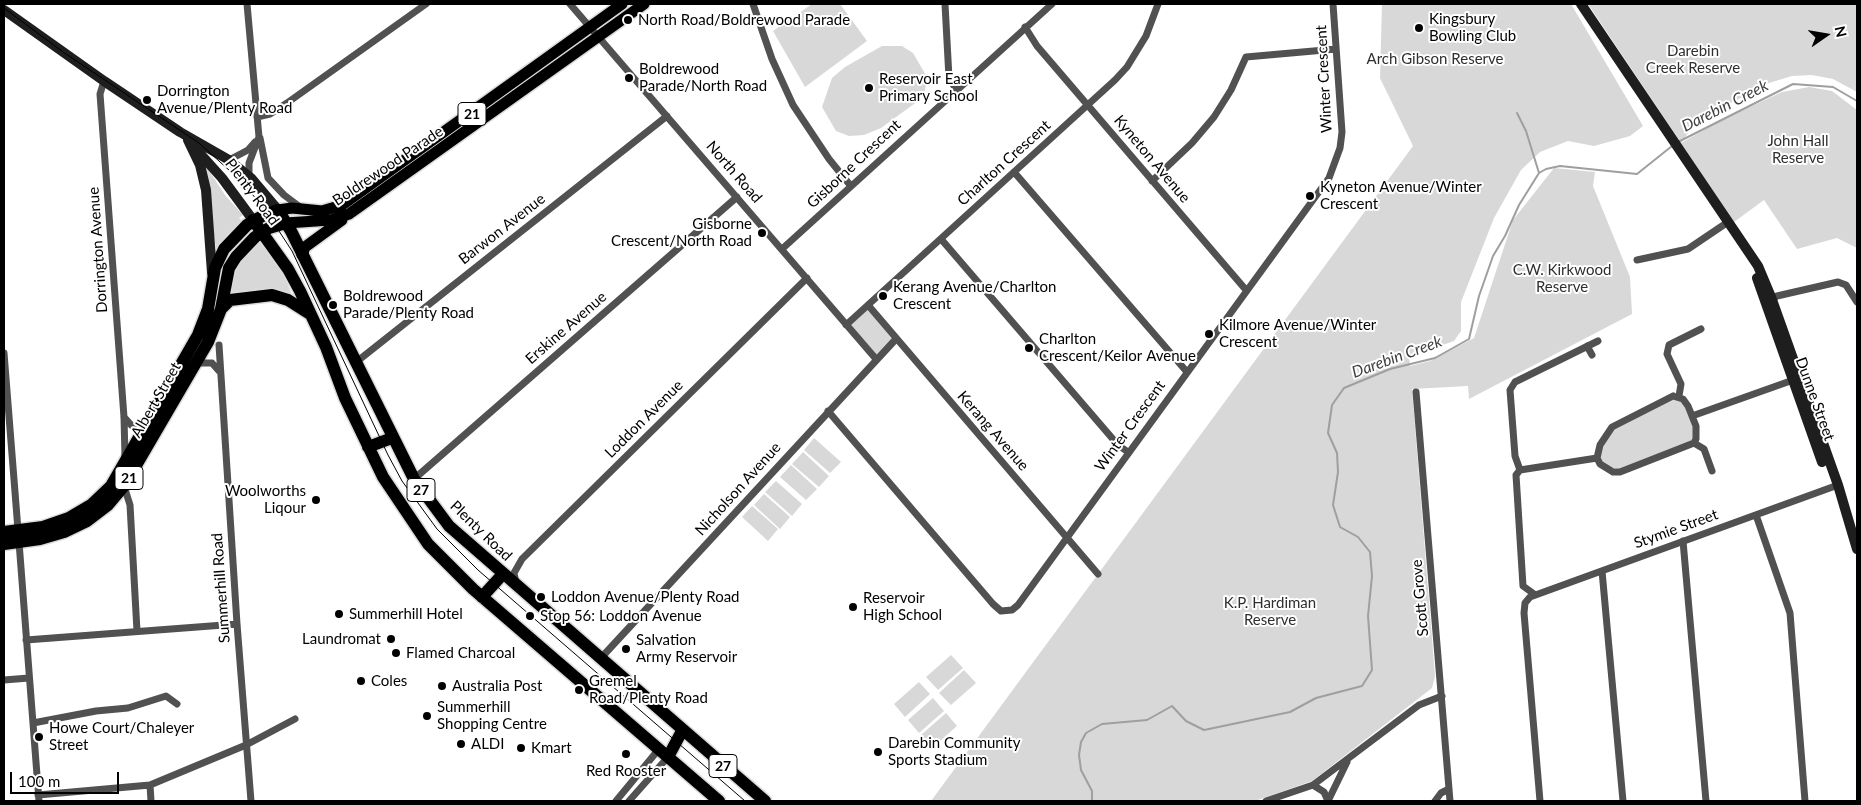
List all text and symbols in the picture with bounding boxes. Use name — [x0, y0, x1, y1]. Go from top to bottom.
place label: Kingsbury Bowling Club — [1429, 10, 1516, 45]
north arrow — [1801, 10, 1851, 60]
place label: North Road/Boldrewood Parade — [638, 11, 850, 29]
marker: North Road/Boldrewood Parade — [622, 14, 634, 26]
marker: Kingsbury Bowling Club — [1413, 22, 1425, 34]
text: N — [1832, 24, 1851, 39]
street label: Winter Crescent — [1312, 25, 1336, 133]
park label: Darebin Creek Reserve — [1646, 42, 1740, 77]
park label: Arch Gibson Reserve — [1367, 50, 1503, 68]
place label: Boldrewood Parade/North Road — [639, 60, 767, 95]
place label: Reservoir East Primary School — [879, 70, 978, 105]
marker: Boldrewood Parade/North Road — [623, 72, 635, 84]
water label: Darebin Creek — [1679, 76, 1771, 136]
place label: Dorrington Avenue/Plenty Road — [157, 82, 292, 117]
marker: Reservoir East Primary School — [863, 82, 875, 94]
marker: Dorrington Avenue/Plenty Road — [141, 94, 153, 106]
road number: 21 — [458, 102, 486, 126]
street label: Kyneton Avenue — [1110, 112, 1194, 206]
street label: Gisborne Crescent — [803, 116, 905, 212]
street label: Charlton Crescent — [954, 116, 1054, 210]
street label: Boldrewood Parade — [329, 122, 447, 210]
park label: John Hall Reserve — [1768, 132, 1828, 167]
street label: North Road — [702, 137, 766, 207]
street label: Plenty Road — [221, 155, 283, 229]
place label: Kyneton Avenue/Winter Crescent — [1320, 178, 1482, 213]
street label: Dorrington Avenue — [85, 186, 111, 314]
street label: Barwon Avenue — [455, 190, 549, 268]
marker: Kyneton Avenue/Winter Crescent — [1304, 190, 1316, 202]
place label: Gisborne Crescent/North Road — [611, 215, 752, 250]
marker: Gisborne Crescent/North Road — [756, 227, 768, 239]
park label: C.W. Kirkwood Reserve — [1513, 261, 1611, 296]
place label: Kerang Avenue/Charlton Crescent — [893, 278, 1056, 313]
place label: Boldrewood Parade/Plenty Road — [343, 287, 474, 322]
street label: Erskine Avenue — [522, 288, 610, 368]
marker: Kerang Avenue/Charlton Crescent — [877, 290, 889, 302]
marker: Boldrewood Parade/Plenty Road — [327, 299, 339, 311]
place label: Kilmore Avenue/Winter Crescent — [1219, 316, 1376, 351]
marker: Kilmore Avenue/Winter Crescent — [1203, 328, 1215, 340]
place label: Charlton Crescent/Keilor Avenue — [1039, 330, 1196, 365]
water label: Darebin Creek — [1349, 332, 1445, 382]
marker: Charlton Crescent/Keilor Avenue — [1023, 342, 1035, 354]
street label: Dunne Street — [1792, 355, 1838, 443]
street label: Albert Street — [127, 359, 185, 441]
street label: Loddon Avenue — [601, 376, 687, 462]
street label: Winter Crescent — [1091, 377, 1169, 475]
street label: Kerang Avenue — [953, 387, 1033, 475]
street label: Nicholson Avenue — [691, 439, 785, 539]
road number: 21 — [115, 466, 143, 489]
road number: 27 — [407, 478, 435, 502]
place label: Woolworths Liqour — [225, 482, 306, 517]
marker: Woolworths Liqour — [310, 494, 322, 506]
street label: Plenty Road — [446, 497, 516, 565]
street label: Stymie Street — [1632, 505, 1720, 553]
street label: Summerhill Road — [208, 532, 234, 644]
street label: Scott Grove — [1408, 559, 1432, 637]
place label: Loddon Avenue/Plenty Road — [551, 588, 740, 606]
place label: Reservoir High School — [863, 589, 942, 624]
marker: Loddon Avenue/Plenty Road — [535, 591, 547, 603]
park label: K.P. Hardiman Reserve — [1224, 594, 1316, 629]
marker: Reservoir High School — [847, 601, 859, 613]
place label: Summerhill Hotel — [349, 605, 463, 623]
place label: Stop 56: Loddon Avenue — [540, 607, 702, 625]
marker: Summerhill Hotel — [333, 608, 345, 620]
marker: Stop 56: Loddon Avenue — [524, 610, 536, 622]
place label: Laundromat — [302, 630, 381, 648]
place label: Salvation Army Reservoir — [636, 631, 737, 666]
marker: Laundromat — [385, 633, 397, 645]
marker: Salvation Army Reservoir — [620, 643, 632, 655]
place label: Flamed Charcoal — [406, 644, 515, 662]
marker: Flamed Charcoal — [390, 647, 402, 659]
place label: Coles — [371, 672, 407, 690]
place label: Gremel Road/Plenty Road — [589, 672, 708, 707]
marker: Coles — [355, 675, 367, 687]
place label: Australia Post — [452, 677, 542, 695]
marker: Australia Post — [436, 680, 448, 692]
marker: Gremel Road/Plenty Road — [573, 684, 585, 696]
place label: Summerhill Shopping Centre — [437, 698, 547, 733]
marker: Summerhill Shopping Centre — [421, 710, 433, 722]
place label: Howe Court/Chaleyer Street — [49, 719, 194, 754]
marker: Howe Court/Chaleyer Street — [33, 731, 45, 743]
place label: Darebin Community Sports Stadium — [888, 734, 1020, 769]
place label: ALDI — [471, 735, 504, 753]
marker: ALDI — [455, 738, 467, 750]
place label: Kmart — [531, 739, 572, 757]
marker: Kmart — [515, 742, 527, 754]
marker: Darebin Community Sports Stadium — [872, 746, 884, 758]
marker: Red Rooster — [620, 748, 632, 760]
road number: 27 — [709, 754, 737, 778]
scale bar — [12, 762, 121, 794]
place label: Red Rooster — [586, 762, 666, 780]
text: 100 m — [18, 772, 60, 790]

